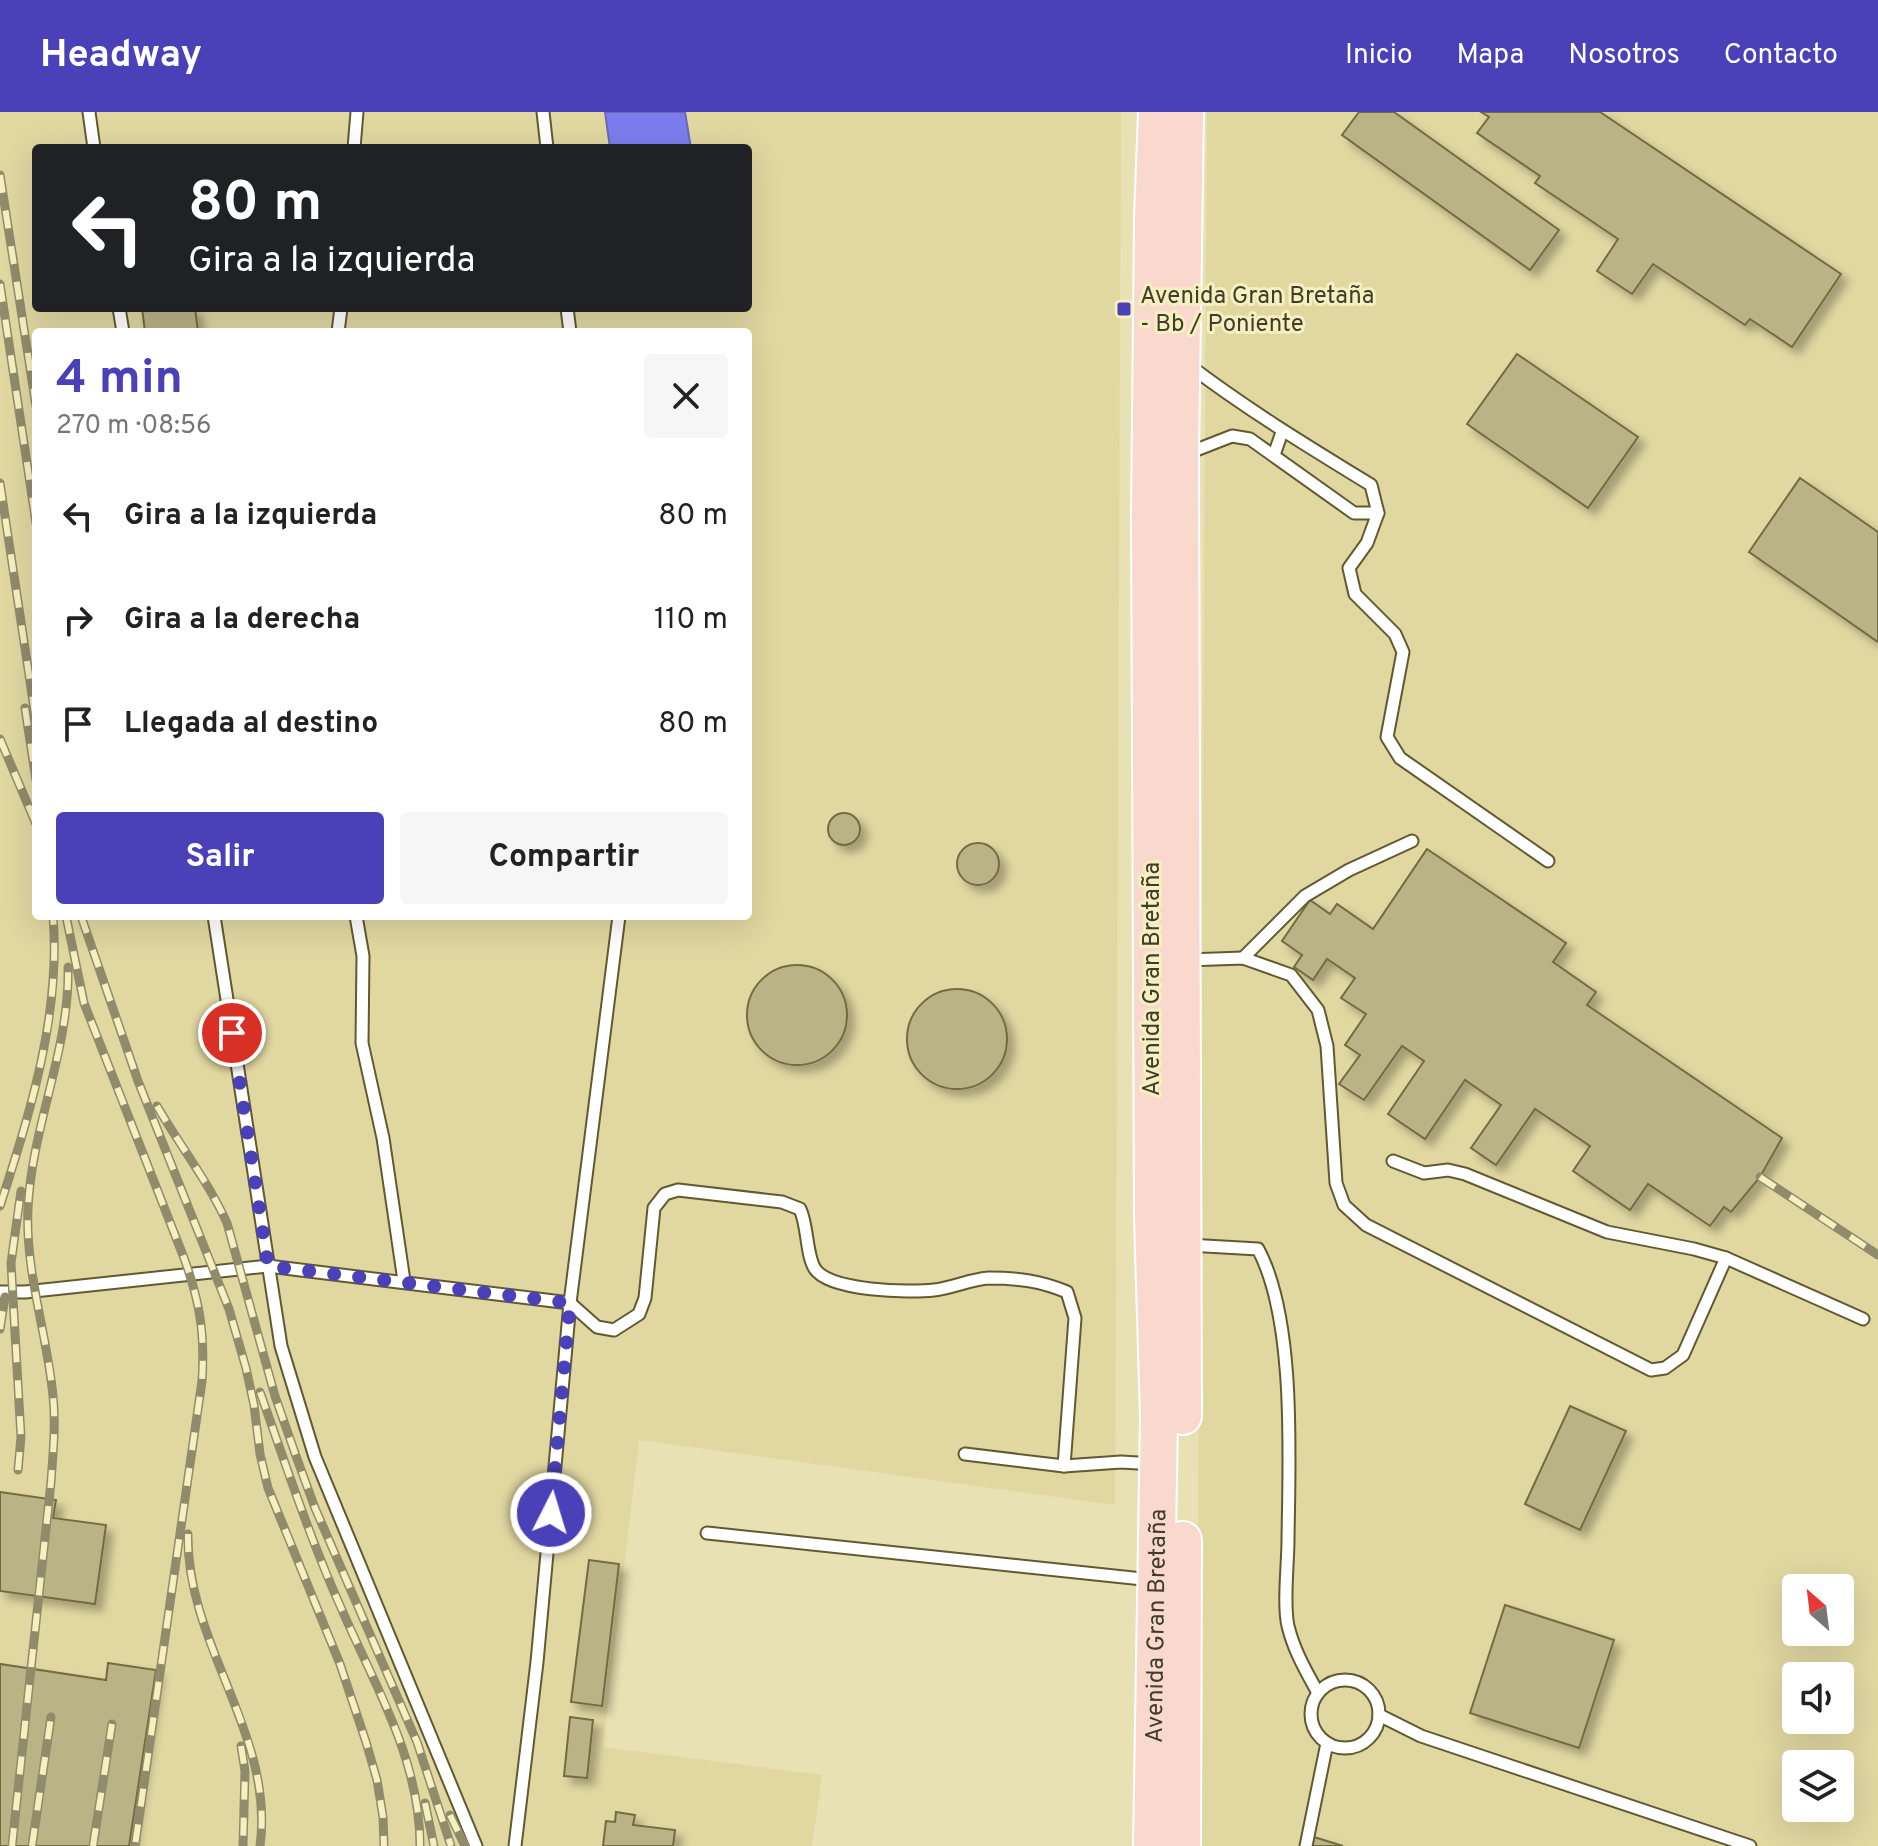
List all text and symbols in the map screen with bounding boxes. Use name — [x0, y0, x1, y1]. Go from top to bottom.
text: Headway — [40, 32, 202, 81]
text: Inicio — [1345, 38, 1413, 74]
text: Mapa — [1457, 38, 1524, 74]
text: Nosotros — [1568, 38, 1680, 74]
text: Contacto — [1724, 38, 1838, 74]
text: 80 m — [188, 170, 322, 240]
icon: left — [56, 176, 160, 280]
text: Gira a la izquierda — [188, 239, 475, 285]
place label: Avenida Gran Bretaña - Bb / Poniente — [1140, 282, 1374, 340]
marker: Avenida Gran Bretaña - Bb / Poniente — [1115, 300, 1133, 318]
text: 4 min — [56, 350, 183, 410]
button: close — [644, 354, 728, 438]
text: 270 m · 08:56 — [56, 410, 212, 443]
icon: left — [56, 494, 100, 538]
text: Gira a la izquierda — [124, 498, 377, 535]
text: 80 m — [658, 498, 728, 535]
icon: right — [56, 598, 100, 642]
text: Gira a la derecha — [124, 602, 360, 639]
text: 110 m — [654, 602, 728, 639]
icon: arrive — [56, 702, 100, 746]
text: Llegada al destino — [124, 706, 378, 743]
text: 80 m — [658, 706, 728, 743]
button: Salir — [56, 812, 384, 904]
button: Compartir — [400, 812, 728, 904]
street label: Avenida Gran Bretaña — [1138, 862, 1168, 1096]
pin — [198, 999, 266, 1067]
icon: arrive — [210, 1011, 254, 1055]
position arrow — [509, 1471, 593, 1555]
street label: Avenida Gran Bretaña — [1141, 1509, 1174, 1744]
north arrow — [1782, 1574, 1854, 1646]
map controls — [1782, 1574, 1854, 1822]
button: sound — [1782, 1662, 1854, 1734]
button: layers — [1782, 1750, 1854, 1822]

